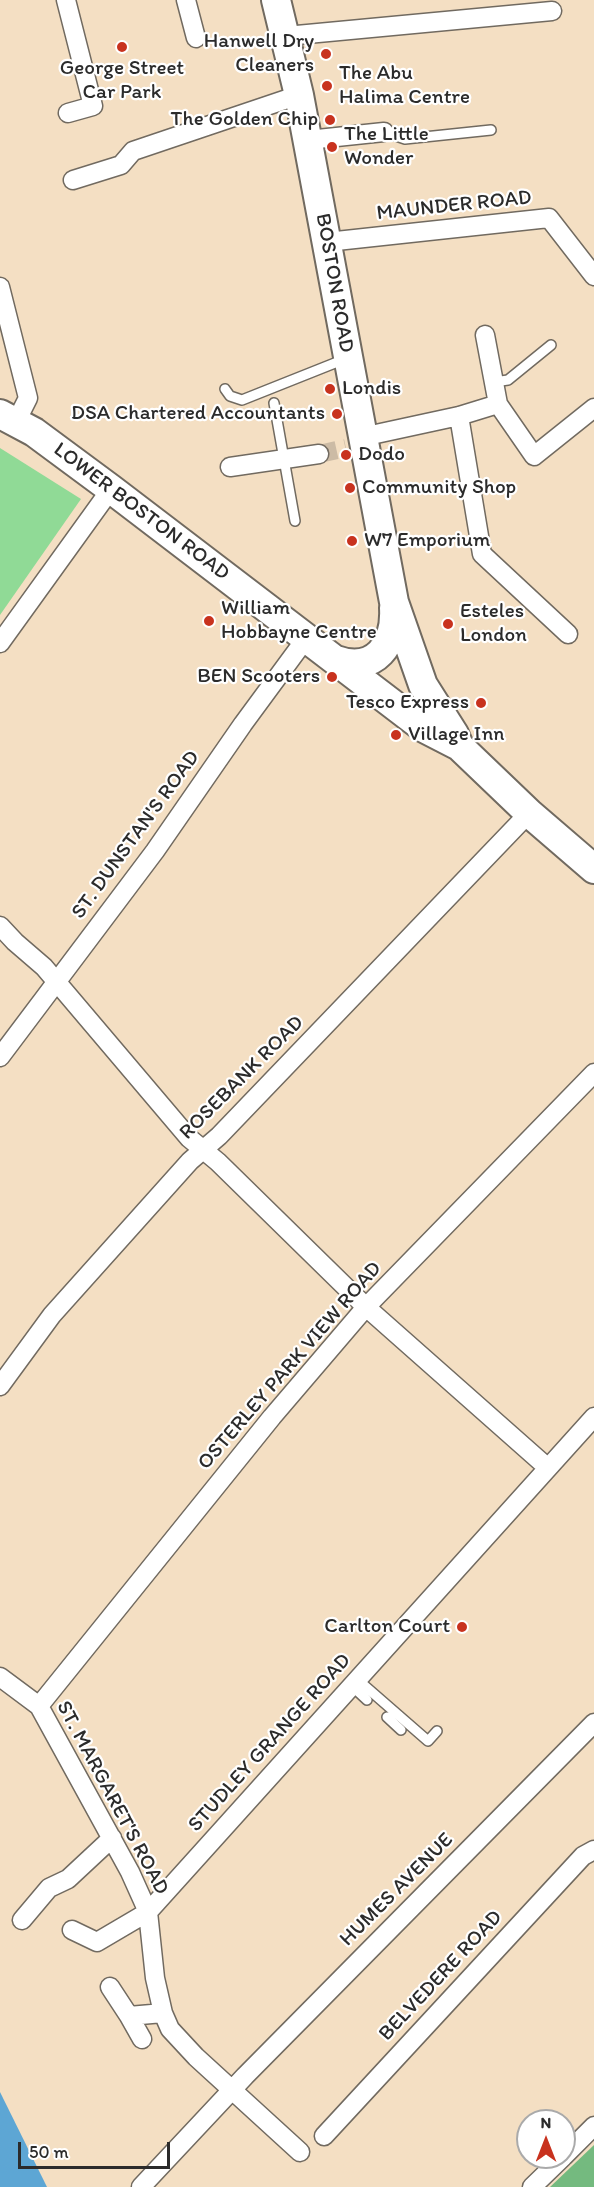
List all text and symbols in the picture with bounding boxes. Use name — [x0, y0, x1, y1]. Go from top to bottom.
place label: Hanwell Dry Cleaners — [204, 29, 314, 79]
marker: George Street Car Park — [115, 40, 129, 54]
marker: Hanwell Dry Cleaners — [319, 47, 333, 61]
place label: George Street Car Park — [60, 56, 184, 106]
place label: The Abu Halima Centre — [339, 61, 470, 111]
marker: The Abu Halima Centre — [320, 79, 334, 93]
place label: The Golden Chip — [171, 107, 318, 133]
marker: The Golden Chip — [323, 113, 337, 127]
place label: The Little Wonder — [344, 122, 429, 172]
marker: The Little Wonder — [325, 140, 339, 154]
street label: MAUNDER ROAD — [375, 185, 533, 227]
street label: BOSTON ROAD — [309, 211, 359, 355]
place label: Londis — [342, 376, 401, 402]
marker: Londis — [323, 382, 337, 396]
place label: DSA Chartered Accountants — [71, 401, 325, 427]
marker: DSA Chartered Accountants — [330, 407, 344, 421]
street label: LOWER BOSTON ROAD — [48, 438, 234, 586]
place label: Dodo — [358, 442, 405, 468]
marker: Dodo — [339, 448, 353, 462]
place label: Community Shop — [362, 475, 516, 501]
marker: Community Shop — [343, 481, 357, 495]
place label: W7 Emporium — [364, 528, 491, 554]
marker: W7 Emporium — [345, 534, 359, 548]
place label: William Hobbayne Centre — [221, 596, 377, 646]
place label: Esteles London — [460, 599, 527, 649]
marker: William Hobbayne Centre — [202, 614, 216, 628]
marker: Esteles London — [441, 617, 455, 631]
place label: BEN Scooters — [197, 664, 320, 690]
marker: BEN Scooters — [325, 670, 339, 684]
place label: Tesco Express — [346, 690, 469, 716]
marker: Tesco Express — [474, 696, 488, 710]
place label: Village Inn — [408, 722, 504, 748]
marker: Village Inn — [389, 728, 403, 742]
street label: ST. DUNSTAN'S ROAD — [67, 746, 205, 924]
street label: ROSEBANK ROAD — [175, 1011, 309, 1145]
street label: OSTERLEY PARK VIEW ROAD — [193, 1257, 387, 1475]
place label: Carlton Court — [324, 1614, 450, 1640]
marker: Carlton Court — [455, 1620, 469, 1634]
street label: STUDLEY GRANGE ROAD — [183, 1649, 357, 1837]
street label: ST. MARGARET'S ROAD — [50, 1697, 174, 1899]
street label: HUMES AVENUE — [335, 1828, 459, 1952]
street label: BELVEDERE ROAD — [374, 1905, 508, 2047]
north arrow — [516, 2109, 576, 2169]
text: N — [541, 2113, 551, 2132]
scale bar — [21, 2130, 172, 2168]
text: 50 m — [29, 2141, 69, 2163]

